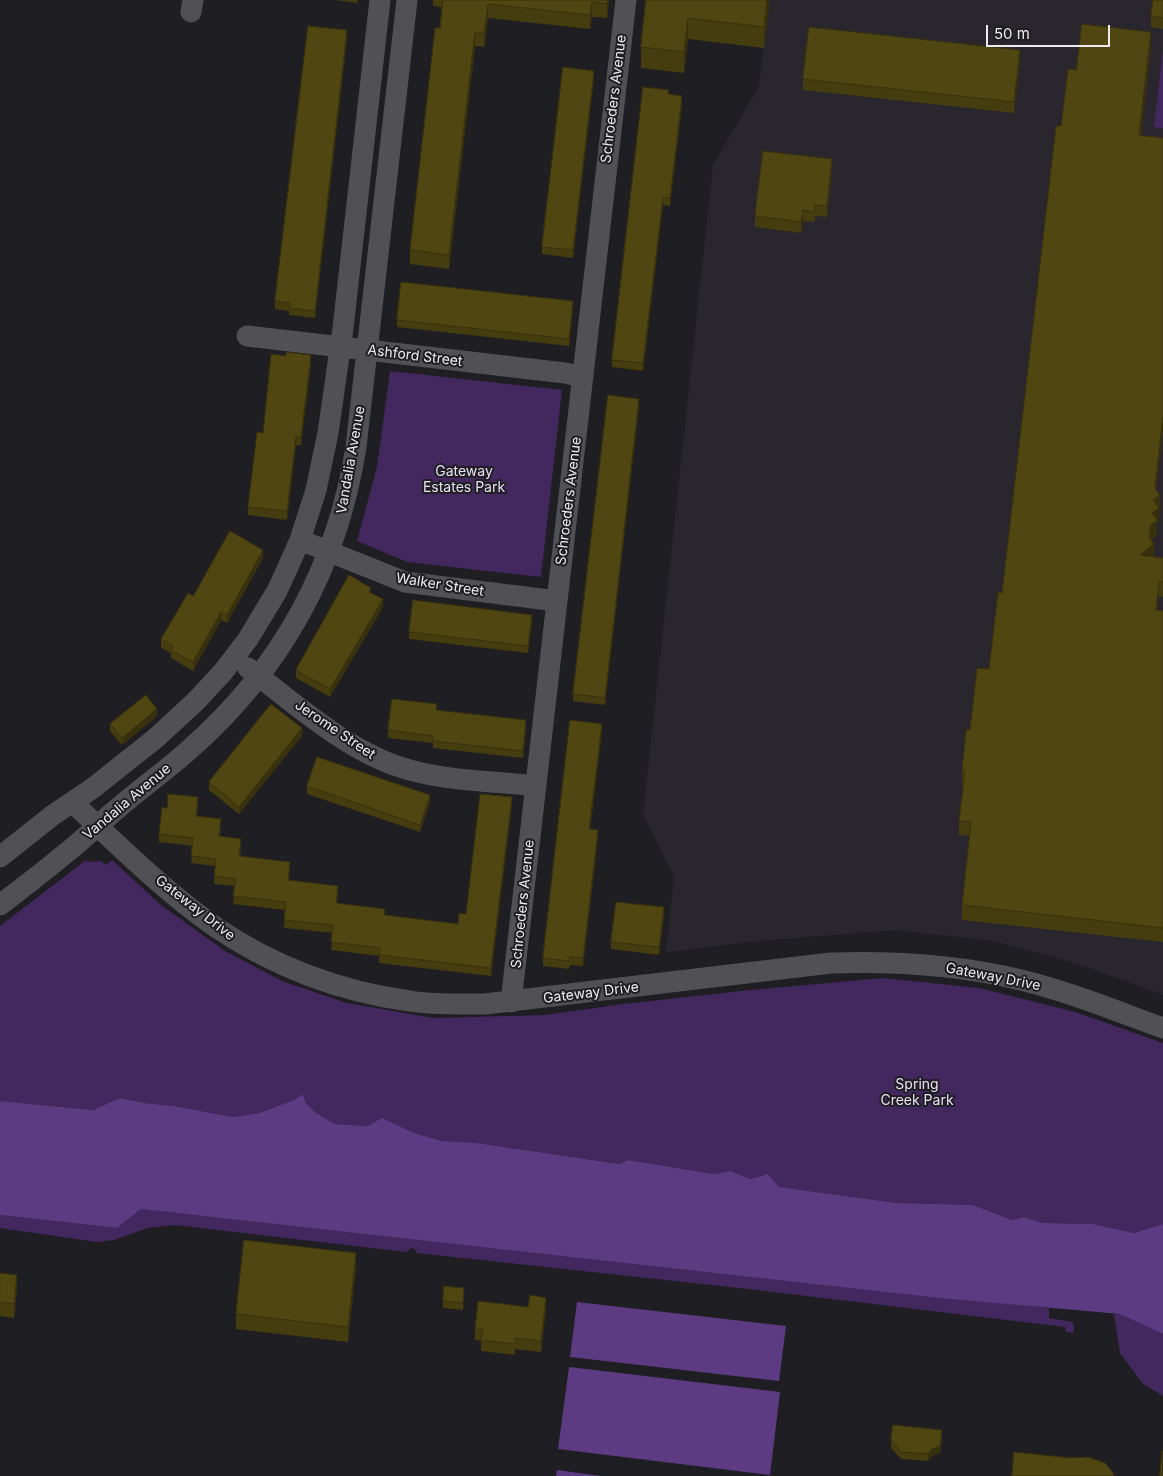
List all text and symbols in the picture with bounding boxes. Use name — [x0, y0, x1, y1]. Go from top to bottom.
scale bar — [988, 15, 1112, 47]
text: 50 m — [994, 24, 1030, 43]
street label: Schroeders Avenue — [598, 34, 630, 164]
street label: Ashford Street — [367, 342, 463, 370]
street label: Vandalia Avenue — [333, 405, 369, 515]
street label: Schroeders Avenue — [553, 436, 585, 566]
park label: Gateway Estates Park — [423, 464, 505, 497]
street label: Walker Street — [395, 570, 485, 600]
street label: Jerome Street — [292, 697, 378, 763]
street label: Vandalia Avenue — [80, 760, 174, 844]
street label: Schroeders Avenue — [508, 839, 538, 969]
street label: Gateway Drive — [152, 872, 238, 944]
street label: Gateway Drive — [944, 960, 1042, 994]
street label: Gateway Drive — [542, 979, 640, 1007]
park label: Spring Creek Park — [880, 1077, 954, 1110]

